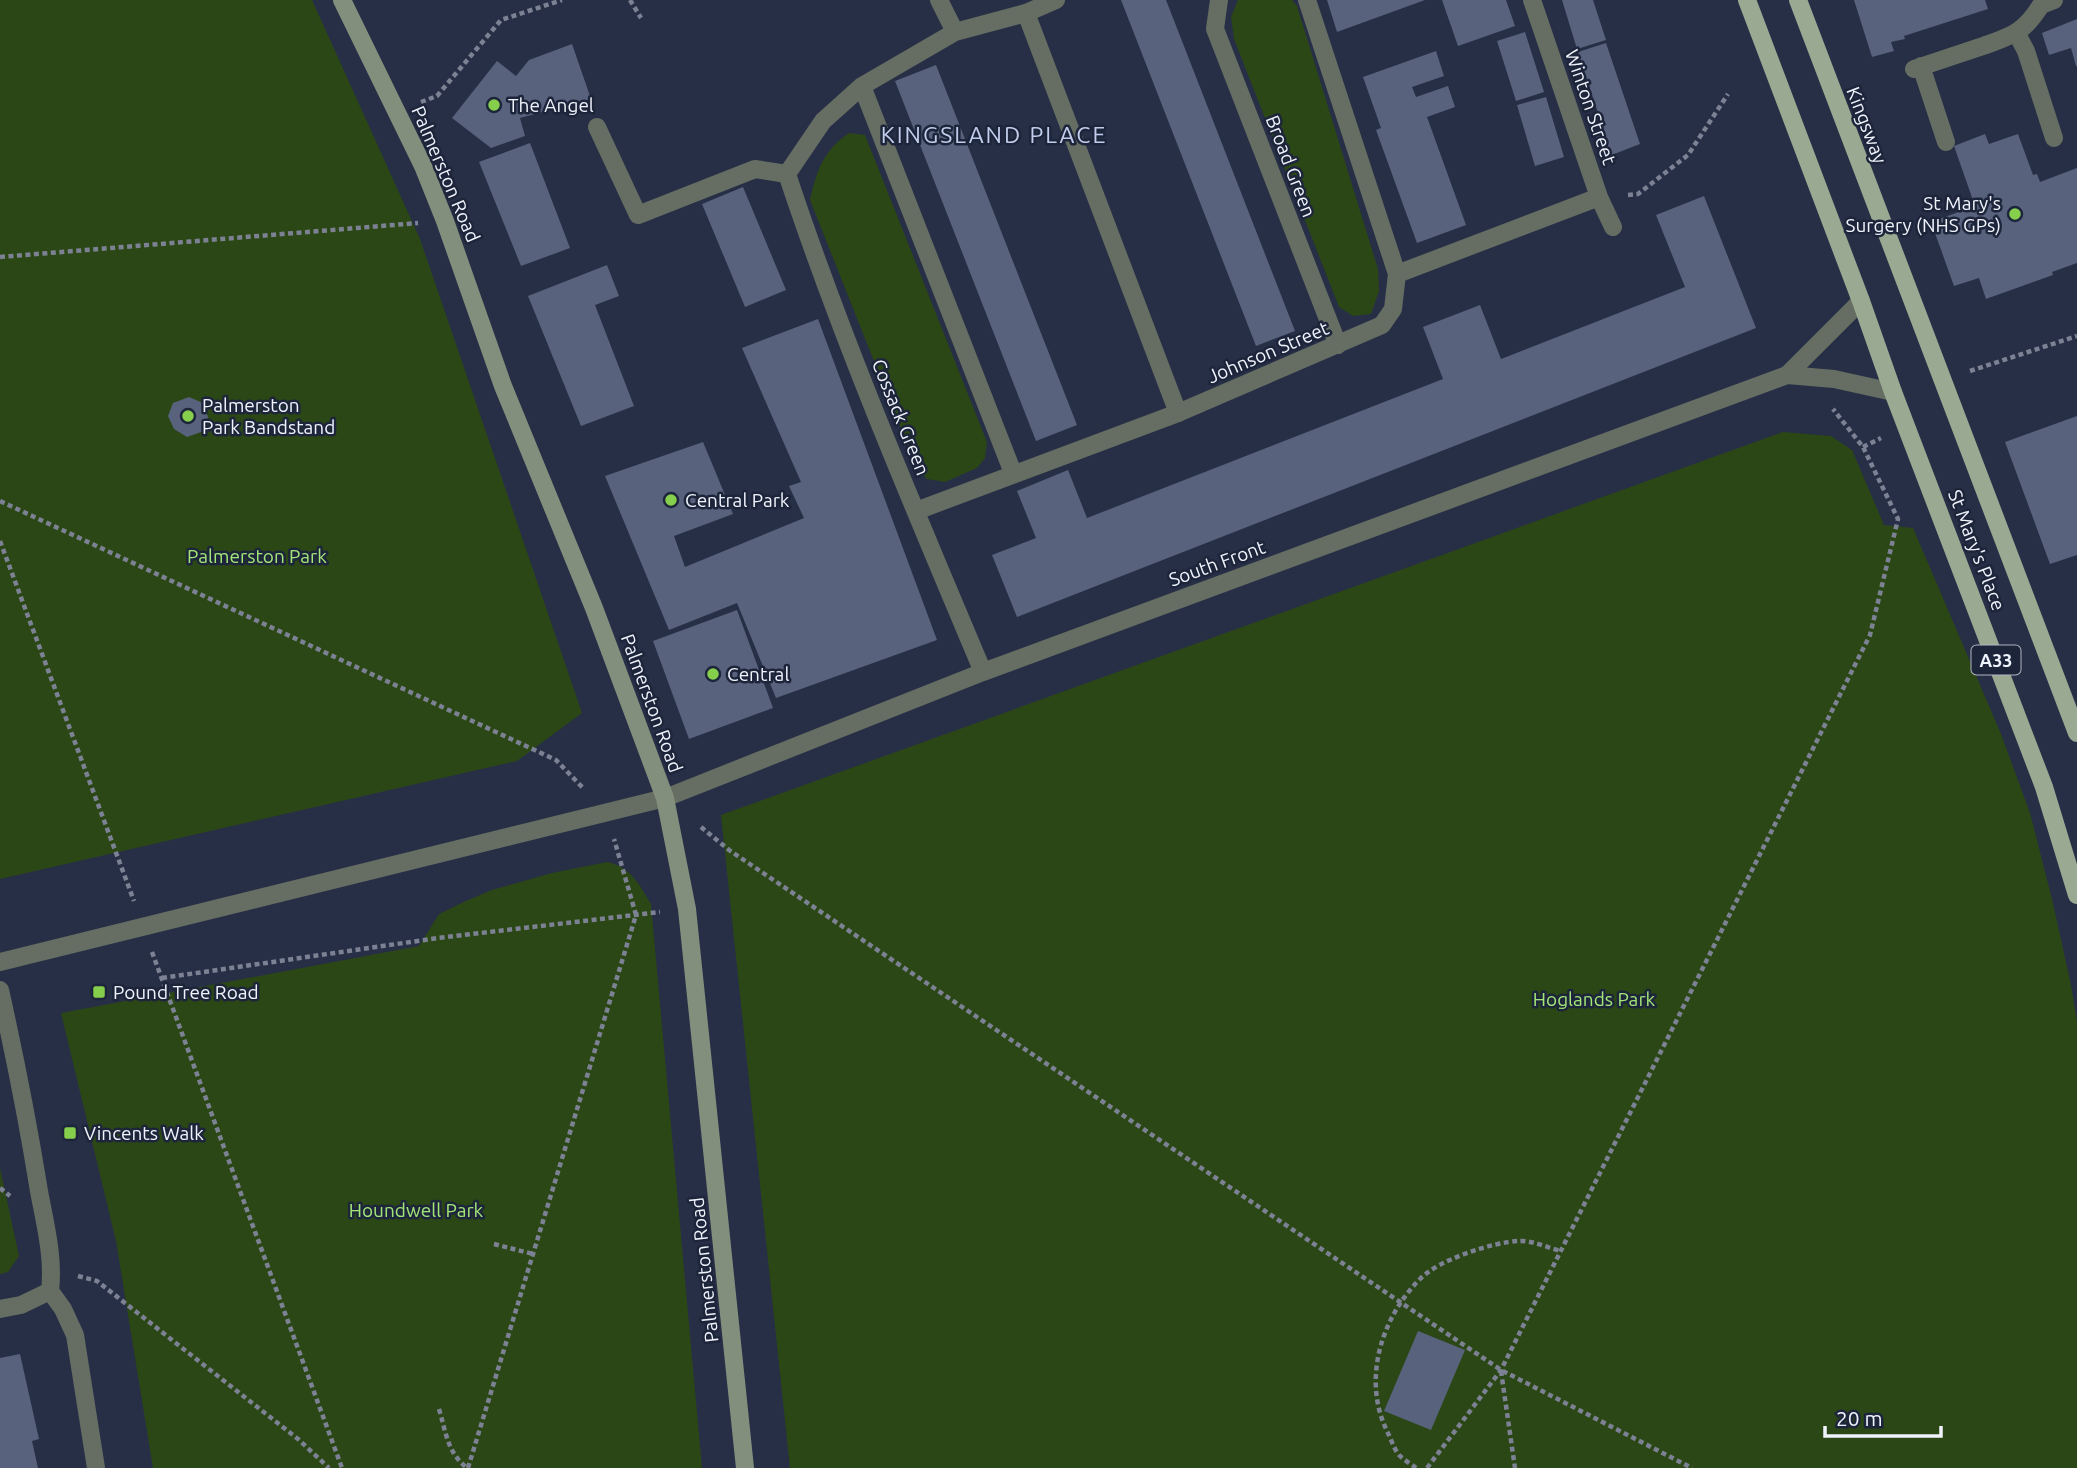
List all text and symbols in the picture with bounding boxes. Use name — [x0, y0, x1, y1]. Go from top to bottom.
street label: Winton Street — [1561, 47, 1621, 168]
street label: Kingsway — [1842, 84, 1892, 166]
place label: The Angel — [508, 94, 594, 116]
marker: The Angel — [486, 97, 502, 113]
street label: Palmerston Road — [407, 103, 485, 245]
street label: Broad Green — [1262, 112, 1320, 220]
district label: KINGSLAND PLACE — [881, 122, 1107, 147]
place label: St Mary's Surgery (NHS GPs) — [1845, 192, 2001, 236]
marker: St Mary's Surgery (NHS GPs) — [2007, 206, 2023, 222]
street label: Johnson Street — [1204, 316, 1333, 387]
street label: Cossack Green — [868, 356, 934, 478]
place label: Palmerston Park Bandstand — [202, 394, 335, 438]
marker: Palmerston Park Bandstand — [180, 408, 196, 424]
street label: St Mary's Place — [1944, 487, 2010, 613]
place label: Central Park — [685, 489, 790, 511]
marker: Central Park — [663, 492, 679, 508]
street label: South Front — [1166, 535, 1269, 591]
park label: Palmerston Park — [187, 545, 327, 567]
street label: Palmerston Road — [617, 631, 687, 775]
road number: A33 — [1972, 646, 2021, 674]
place label: Central — [727, 663, 789, 685]
marker: Central — [705, 666, 721, 682]
place label: Pound Tree Road — [113, 981, 259, 1003]
marker: Pound Tree Road — [91, 984, 107, 1000]
park label: Hoglands Park — [1533, 988, 1656, 1010]
place label: Vincents Walk — [84, 1122, 204, 1144]
marker: Vincents Walk — [62, 1125, 78, 1141]
street label: Palmerston Road — [685, 1196, 723, 1344]
park label: Houndwell Park — [349, 1199, 484, 1221]
scale bar — [1825, 1394, 1940, 1438]
text: 20 m — [1836, 1406, 1883, 1430]

